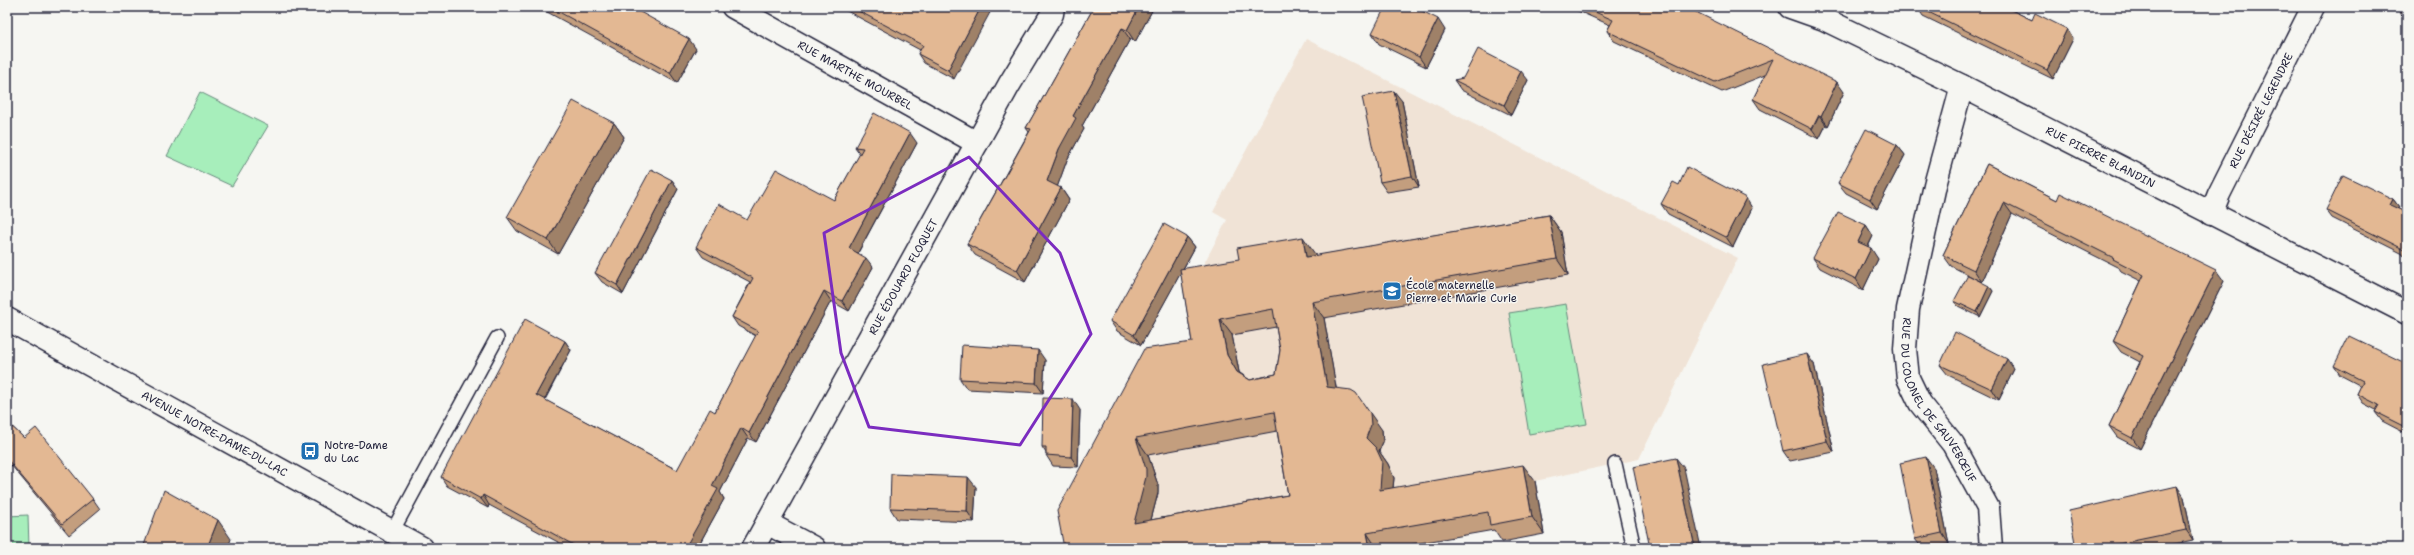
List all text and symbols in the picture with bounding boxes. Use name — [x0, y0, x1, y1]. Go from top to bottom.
street label: RUE MARTHE MOURBEL — [795, 38, 915, 114]
street label: RUE DÉSIRÉ LEGENDRE — [2226, 50, 2297, 171]
street label: RUE PIERRE BLANDIN — [2043, 123, 2158, 191]
street label: RUE ÉDOUARD FLOQUET — [865, 216, 942, 338]
place label: École maternelle Pierre et Marie Curie — [1406, 277, 1517, 306]
school or university icon: École maternelle Pierre et Marie Curie — [1381, 280, 1403, 302]
street label: RUE DU COLONEL DE SAUVEBŒUF — [1897, 317, 1980, 485]
street label: AVENUE NOTRE-DAME-DU-LAC — [139, 388, 290, 480]
place label: Notre-Dame du Lac — [324, 438, 388, 466]
bus stop icon: Notre-Dame du Lac — [299, 440, 321, 462]

